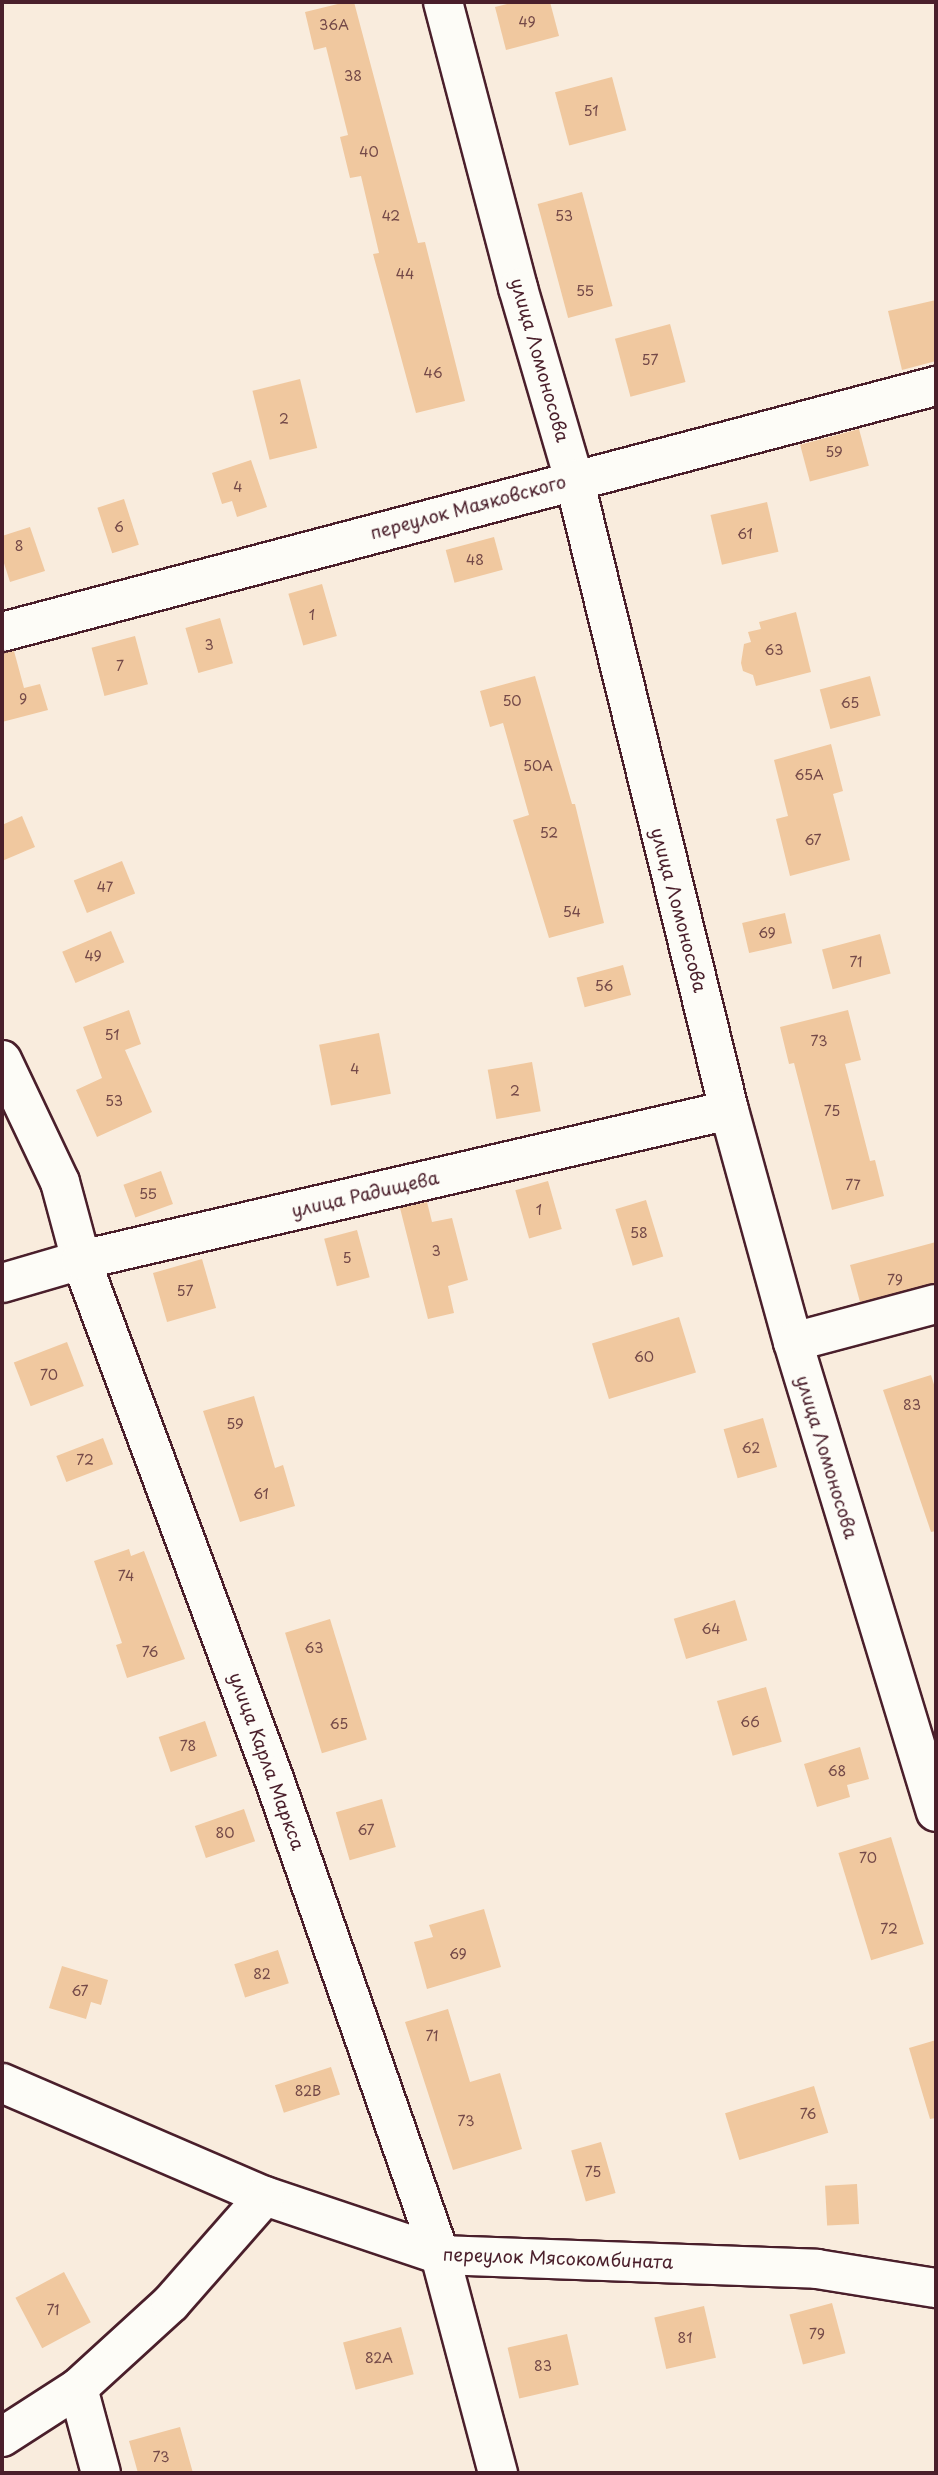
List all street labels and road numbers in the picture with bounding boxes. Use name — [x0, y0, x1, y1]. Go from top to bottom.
street label: улица Ломоносова — [506, 275, 574, 445]
street label: переулок Маяковского — [367, 470, 569, 544]
street label: улица Ломоносова — [646, 825, 712, 995]
street label: улица Радищева — [289, 1167, 441, 1221]
street label: улица Ломоносова — [792, 1372, 862, 1542]
street label: улица Карла Маркса — [225, 1669, 309, 1853]
street label: переулок Мясокомбината — [442, 2243, 674, 2273]

